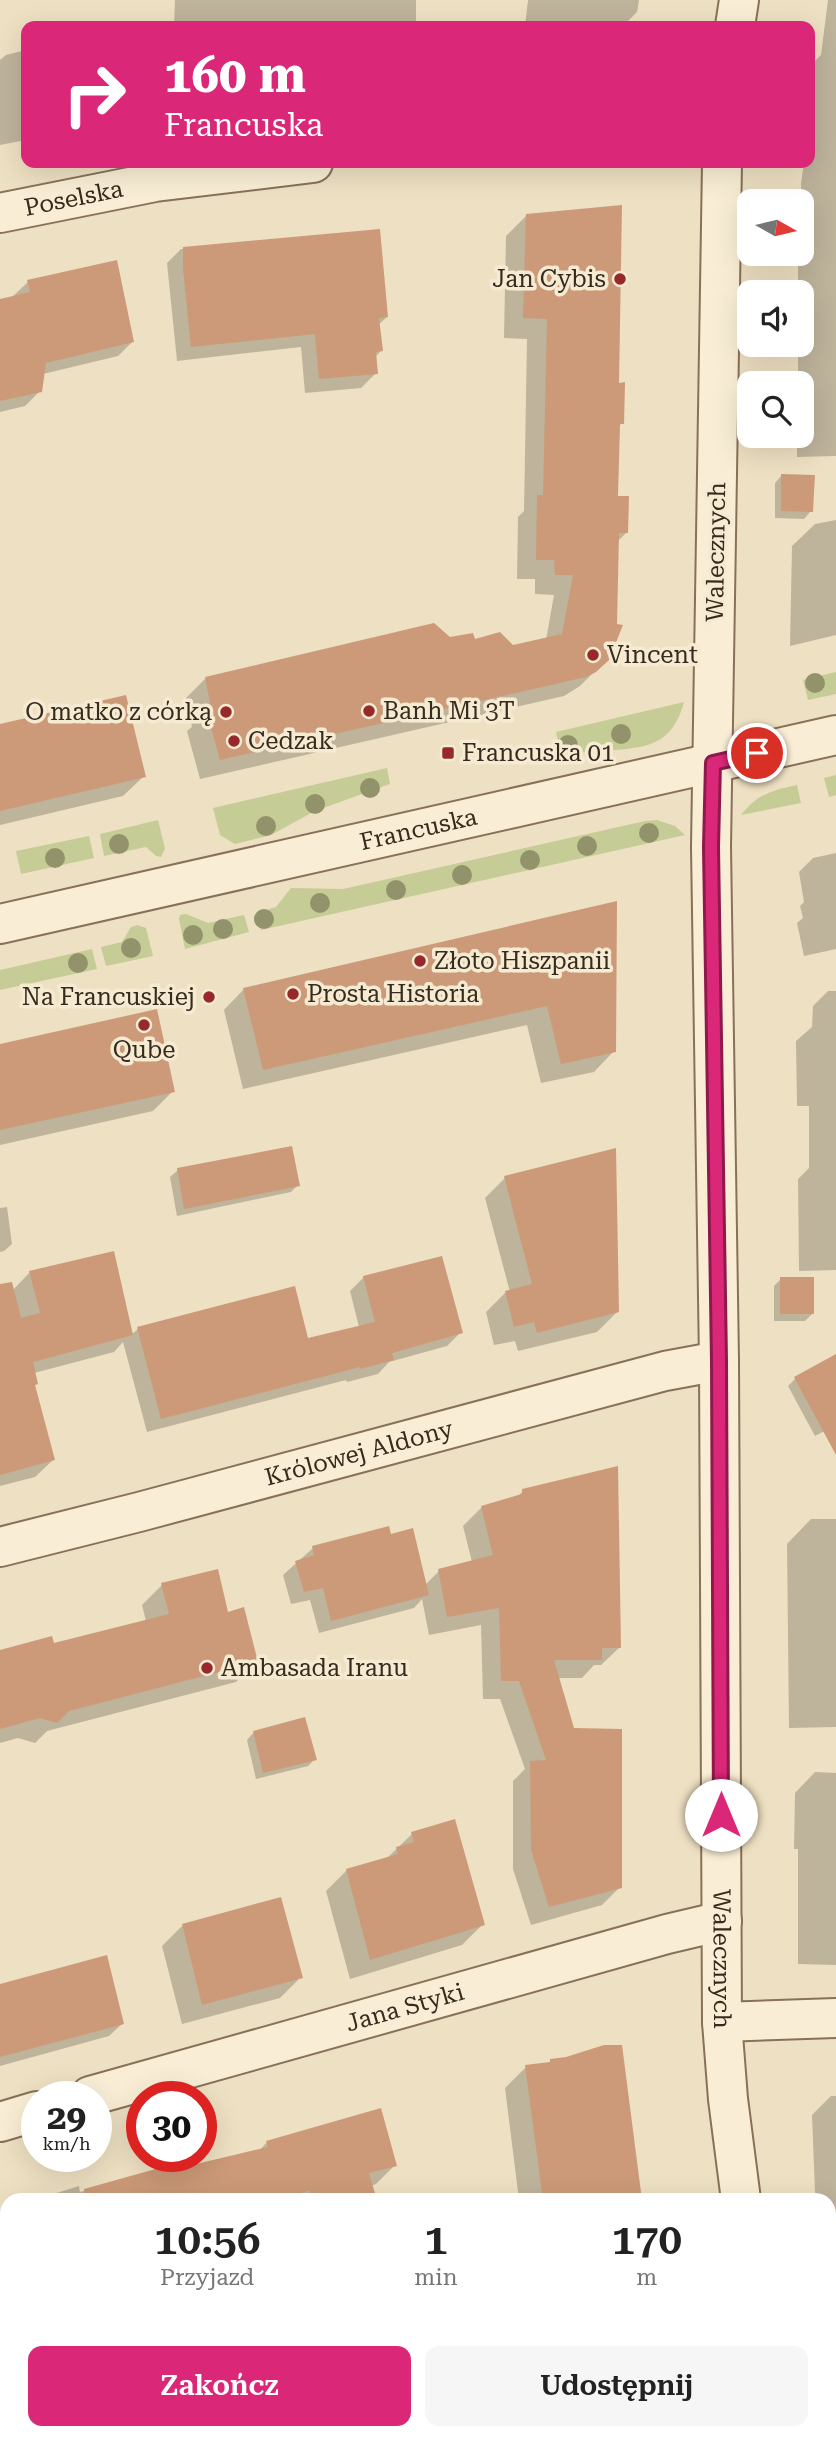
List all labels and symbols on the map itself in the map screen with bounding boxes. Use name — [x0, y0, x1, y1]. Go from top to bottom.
street label: Poselska — [22, 175, 125, 222]
north arrow — [737, 189, 814, 266]
place label: Jan Cybis — [492, 265, 606, 293]
marker: Jan Cybis — [612, 271, 628, 287]
street label: Walecznych — [701, 482, 731, 622]
place label: Vincent — [607, 641, 698, 669]
marker: Vincent — [585, 647, 601, 663]
place label: Banh Mi 3T — [383, 697, 515, 725]
place label: O matko z córką — [25, 698, 212, 726]
marker: Banh Mi 3T — [361, 703, 377, 719]
marker: O matko z córką — [218, 704, 234, 720]
pin — [727, 723, 787, 783]
place label: Cedzak — [248, 727, 334, 755]
marker: Cedzak — [226, 733, 242, 749]
place label: Francuska 01 — [462, 739, 614, 767]
marker: Francuska 01 — [440, 745, 456, 761]
street label: Francuska — [357, 803, 480, 856]
place label: Złoto Hiszpanii — [434, 947, 611, 975]
marker: Złoto Hiszpanii — [412, 953, 428, 969]
place label: Prosta Historia — [307, 980, 479, 1008]
place label: Na Francuskiej — [22, 983, 195, 1011]
marker: Prosta Historia — [285, 986, 301, 1002]
marker: Na Francuskiej — [201, 989, 217, 1005]
marker: Qube — [136, 1017, 152, 1033]
place label: Qube — [113, 1036, 175, 1064]
street label: Królowej Aldony — [262, 1414, 457, 1492]
place label: Ambasada Iranu — [221, 1654, 408, 1682]
marker: Ambasada Iranu — [199, 1660, 215, 1676]
position arrow — [684, 1778, 758, 1852]
street label: Walecznych — [707, 1889, 736, 2029]
street label: Jana Styki — [342, 1978, 468, 2038]
speed limit sign: 30 — [126, 2081, 217, 2172]

